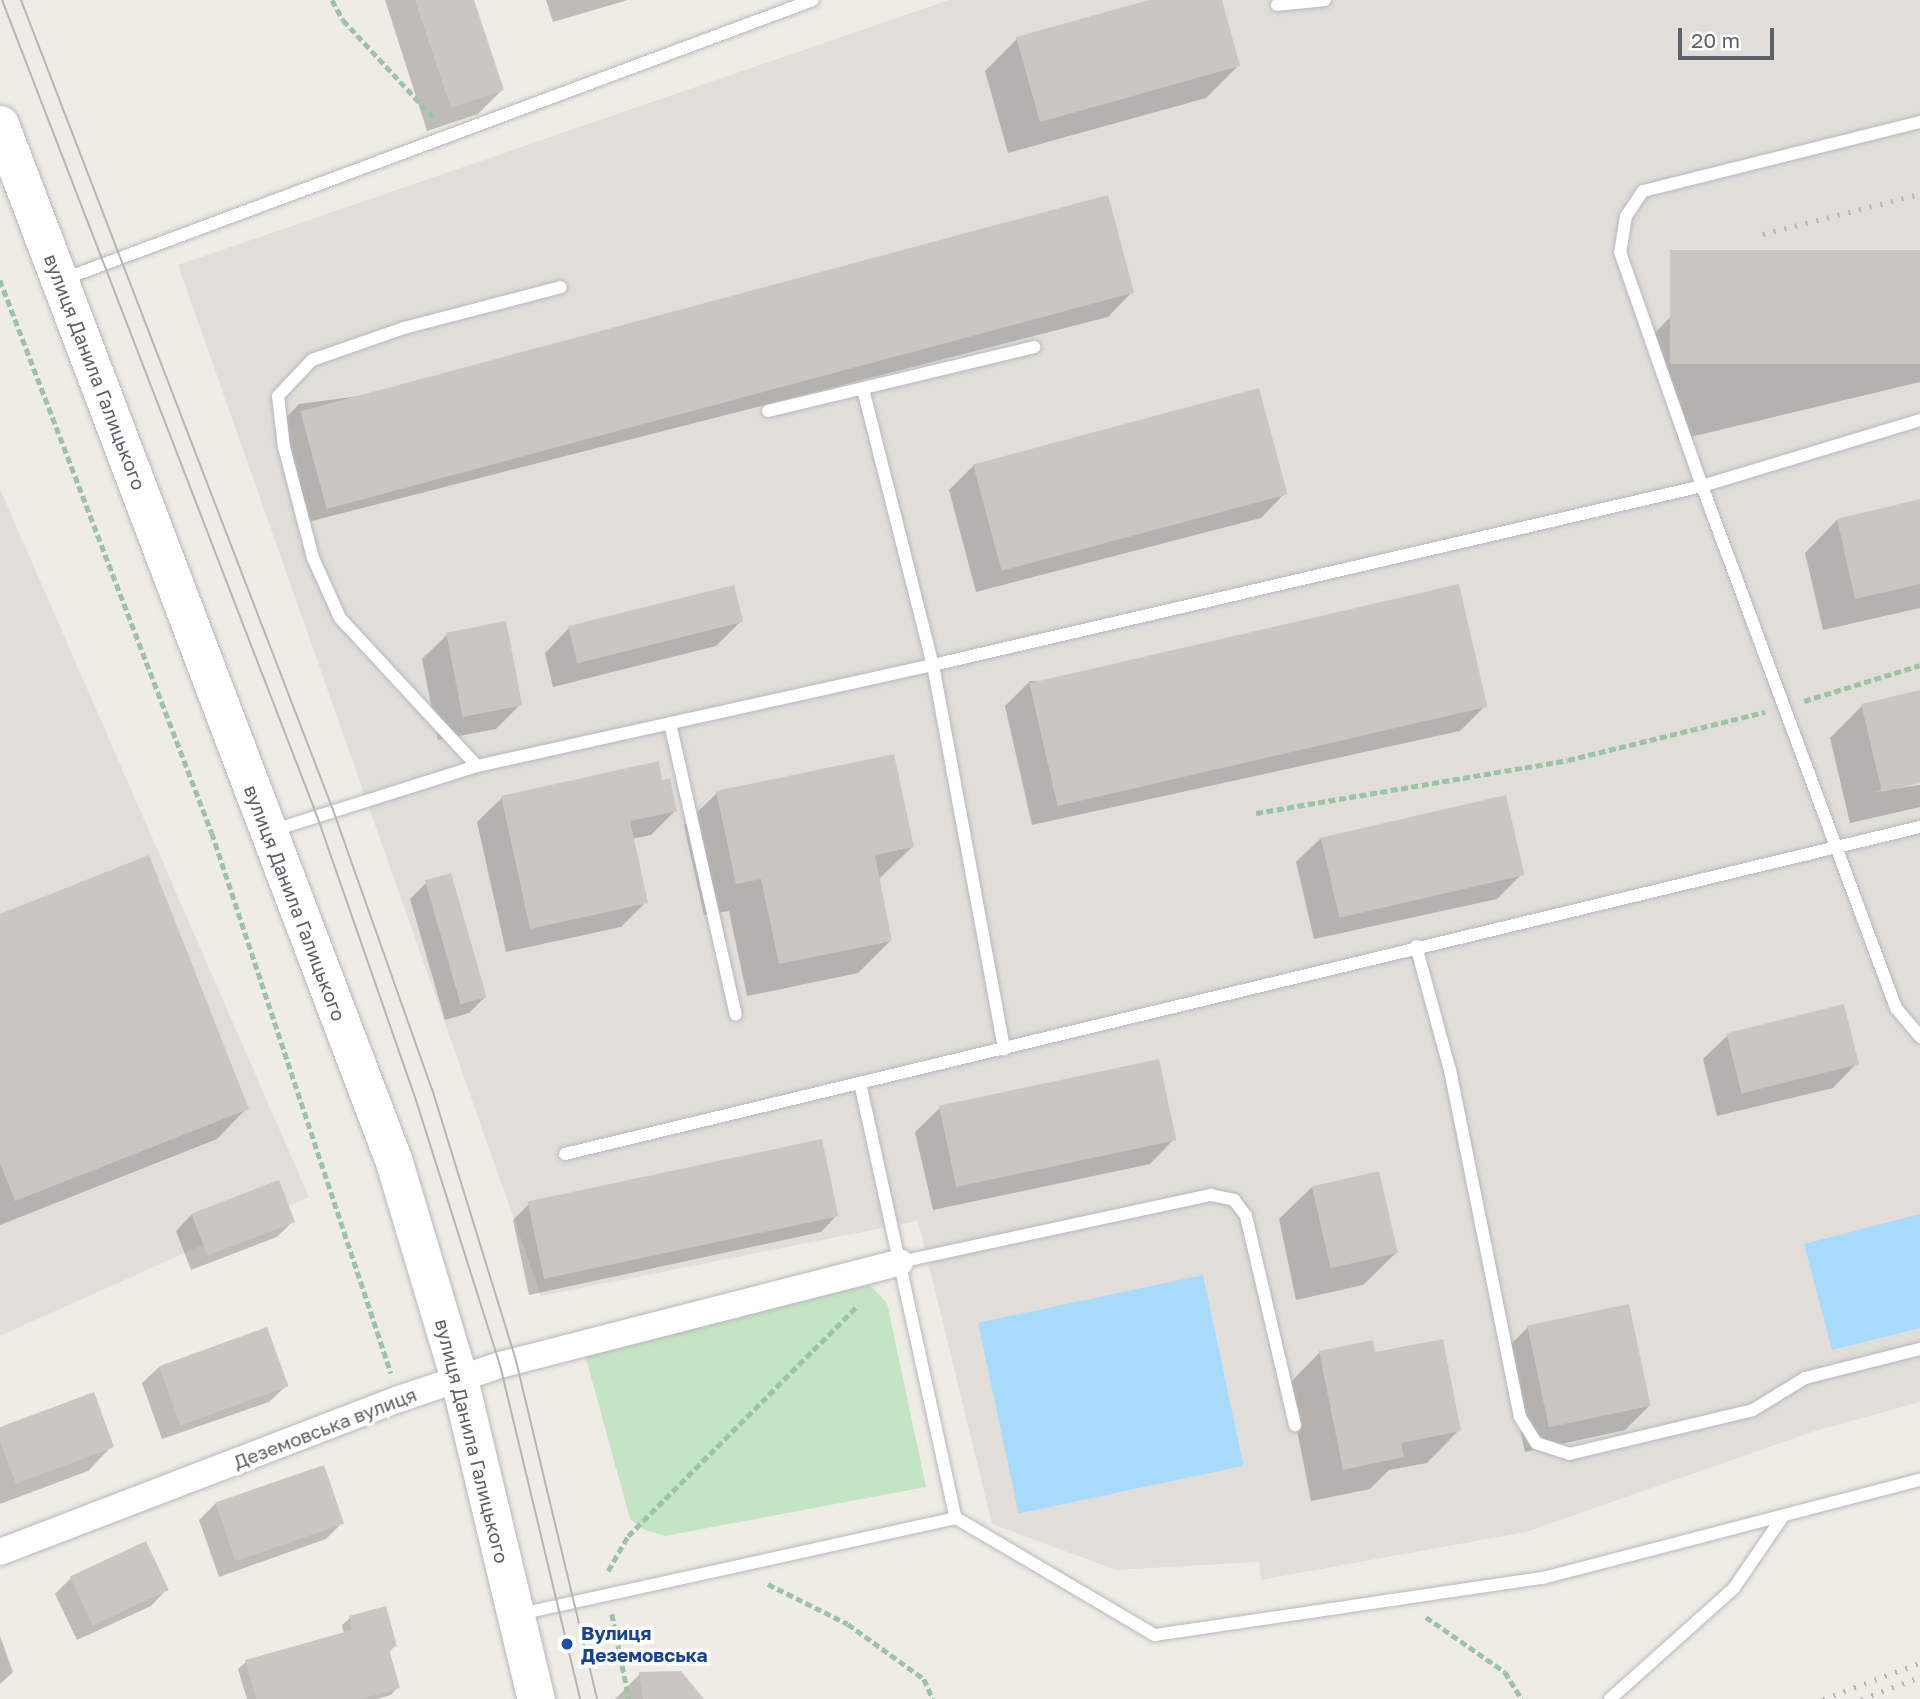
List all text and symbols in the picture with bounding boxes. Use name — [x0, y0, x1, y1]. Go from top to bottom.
scale bar — [1682, 14, 1778, 58]
text: 20 m — [1691, 27, 1740, 53]
street label: вулиця Данила Галицького — [39, 251, 151, 493]
street label: вулиця Данила Галицького — [239, 782, 351, 1024]
street label: вулиця Данила Галицького — [431, 1316, 513, 1566]
street label: Деземовська вулиця — [230, 1383, 420, 1473]
place label: Вулиця Деземовська — [581, 1622, 708, 1666]
marker: Вулиця Деземовська — [559, 1636, 575, 1652]

